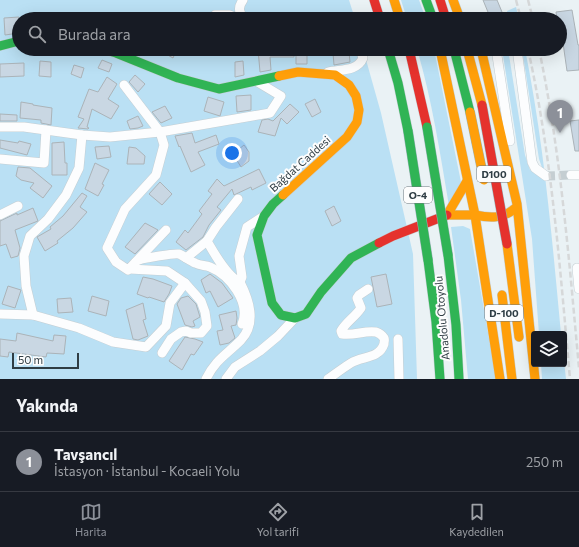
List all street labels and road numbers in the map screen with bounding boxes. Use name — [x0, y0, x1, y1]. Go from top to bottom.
street label: Bağdat Caddesi — [267, 133, 333, 194]
road number: D100 — [477, 166, 511, 182]
road number: O-4 — [404, 187, 432, 203]
street label: Anadolu Otoyolu — [431, 275, 452, 361]
road number: D-100 — [485, 305, 523, 321]

